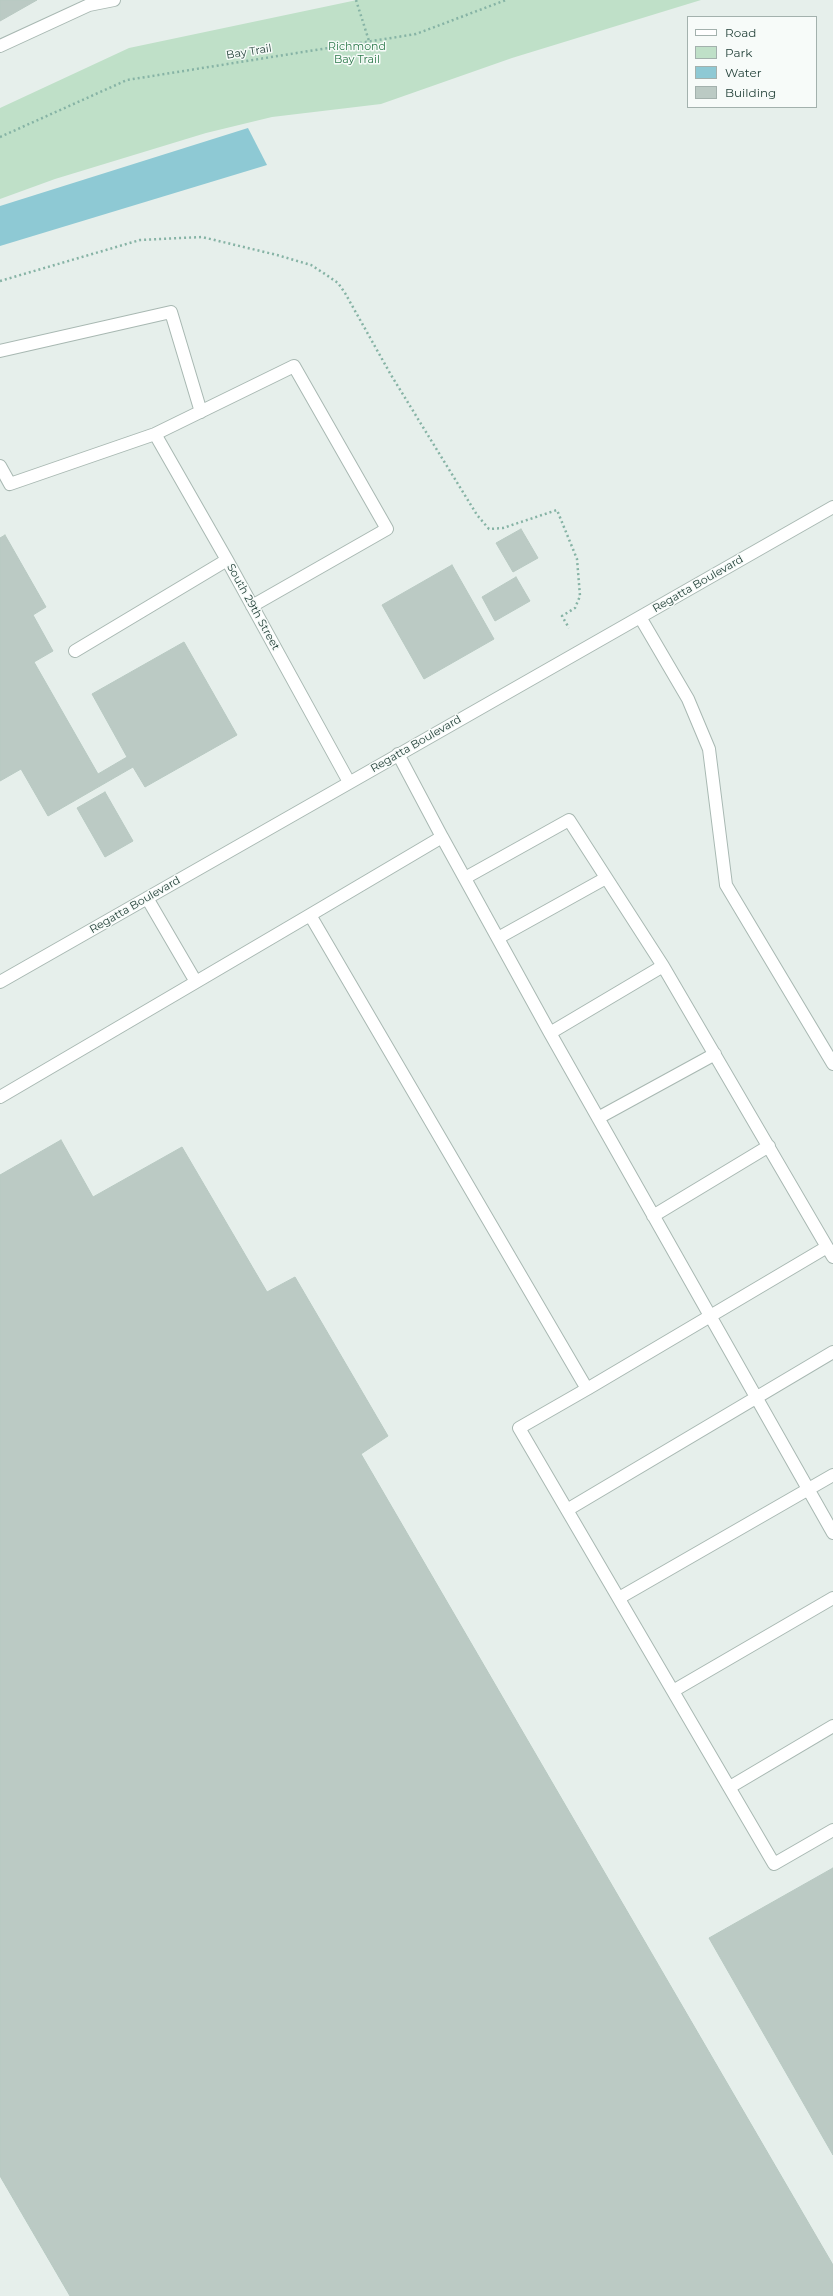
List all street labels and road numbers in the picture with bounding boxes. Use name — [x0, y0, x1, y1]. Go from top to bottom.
street label: Bay Trail — [225, 42, 273, 62]
street label: Regatta Boulevard — [650, 553, 746, 615]
street label: South 29th Street — [224, 561, 282, 653]
street label: Regatta Boulevard — [368, 713, 464, 775]
street label: Regatta Boulevard — [87, 874, 183, 936]

